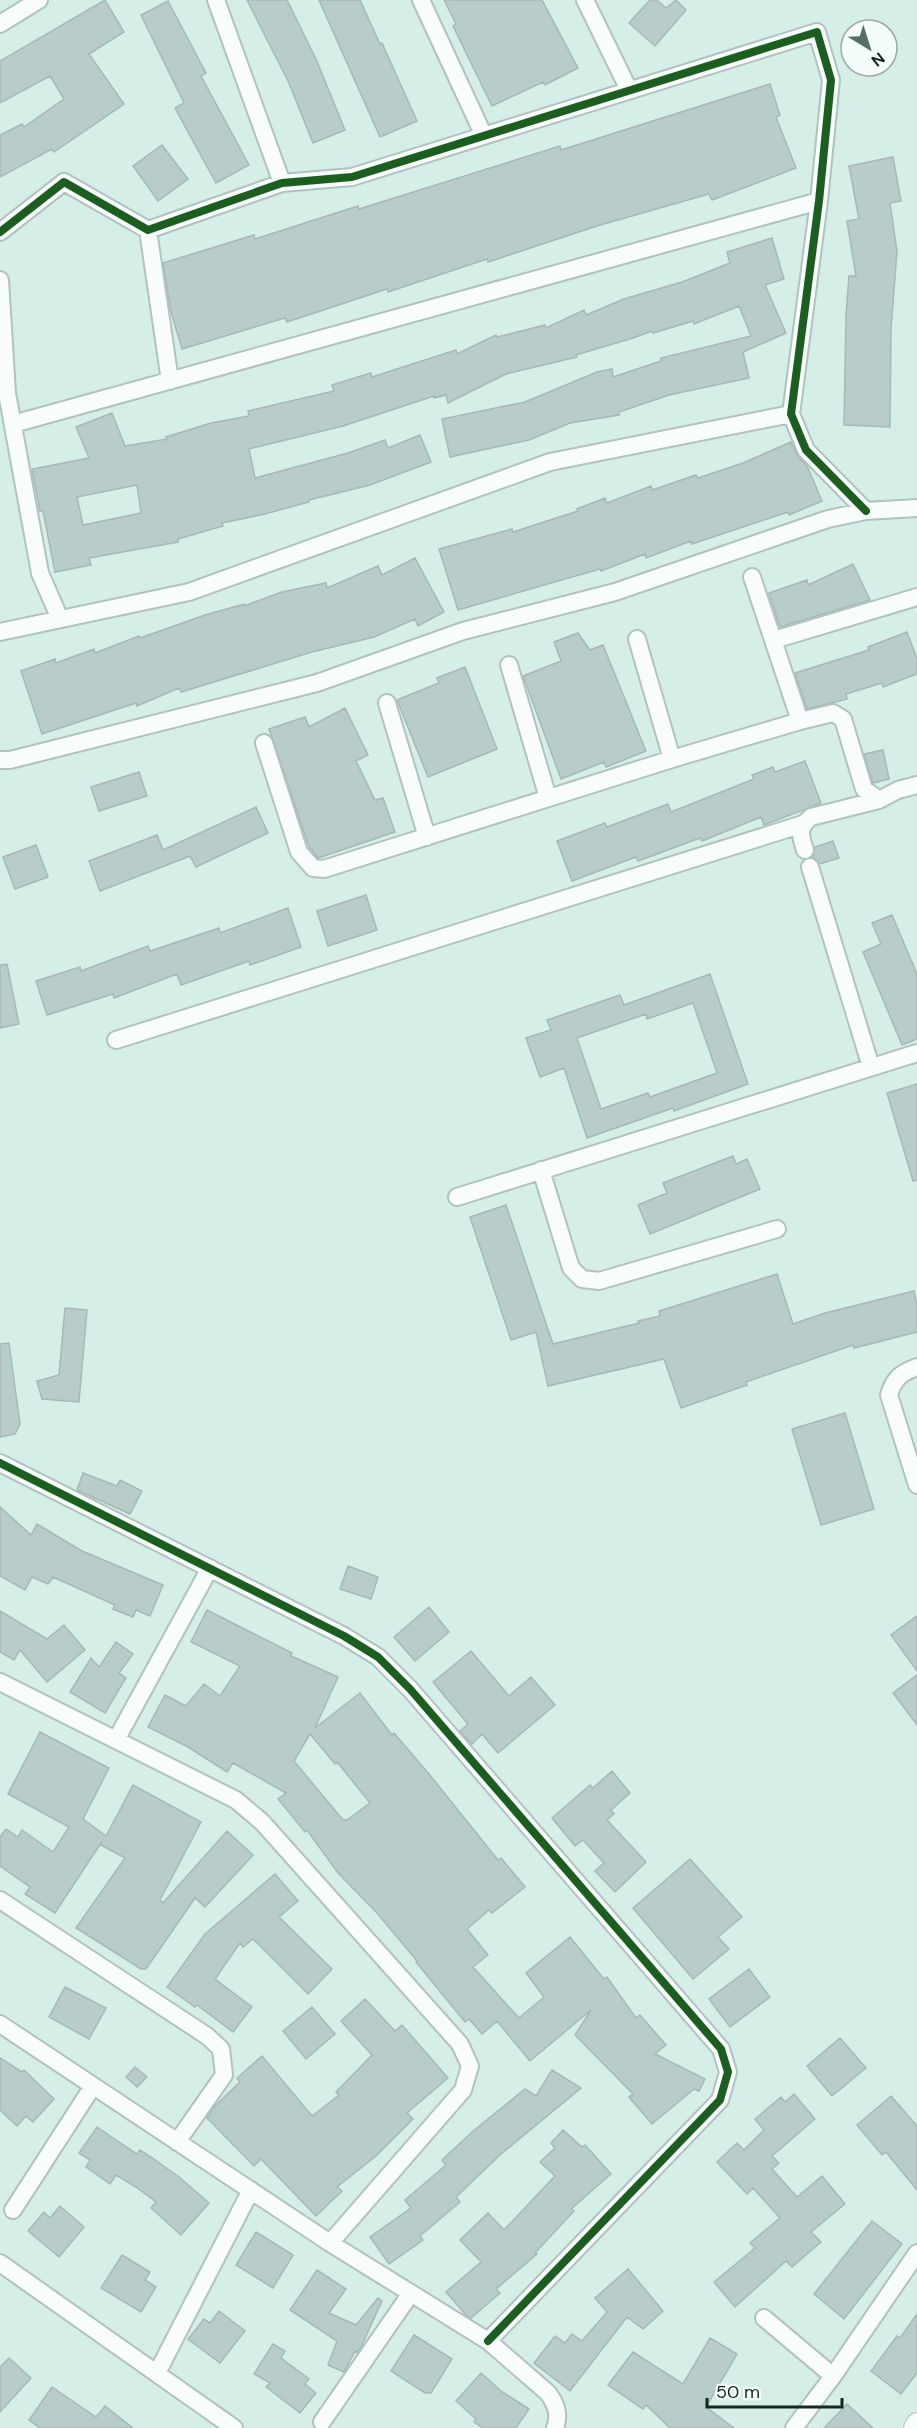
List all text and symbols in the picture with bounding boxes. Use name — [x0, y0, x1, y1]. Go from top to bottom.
north arrow — [839, 18, 899, 78]
text: N — [867, 48, 889, 71]
scale bar — [707, 2371, 842, 2409]
text: 50 m — [716, 2380, 760, 2404]

